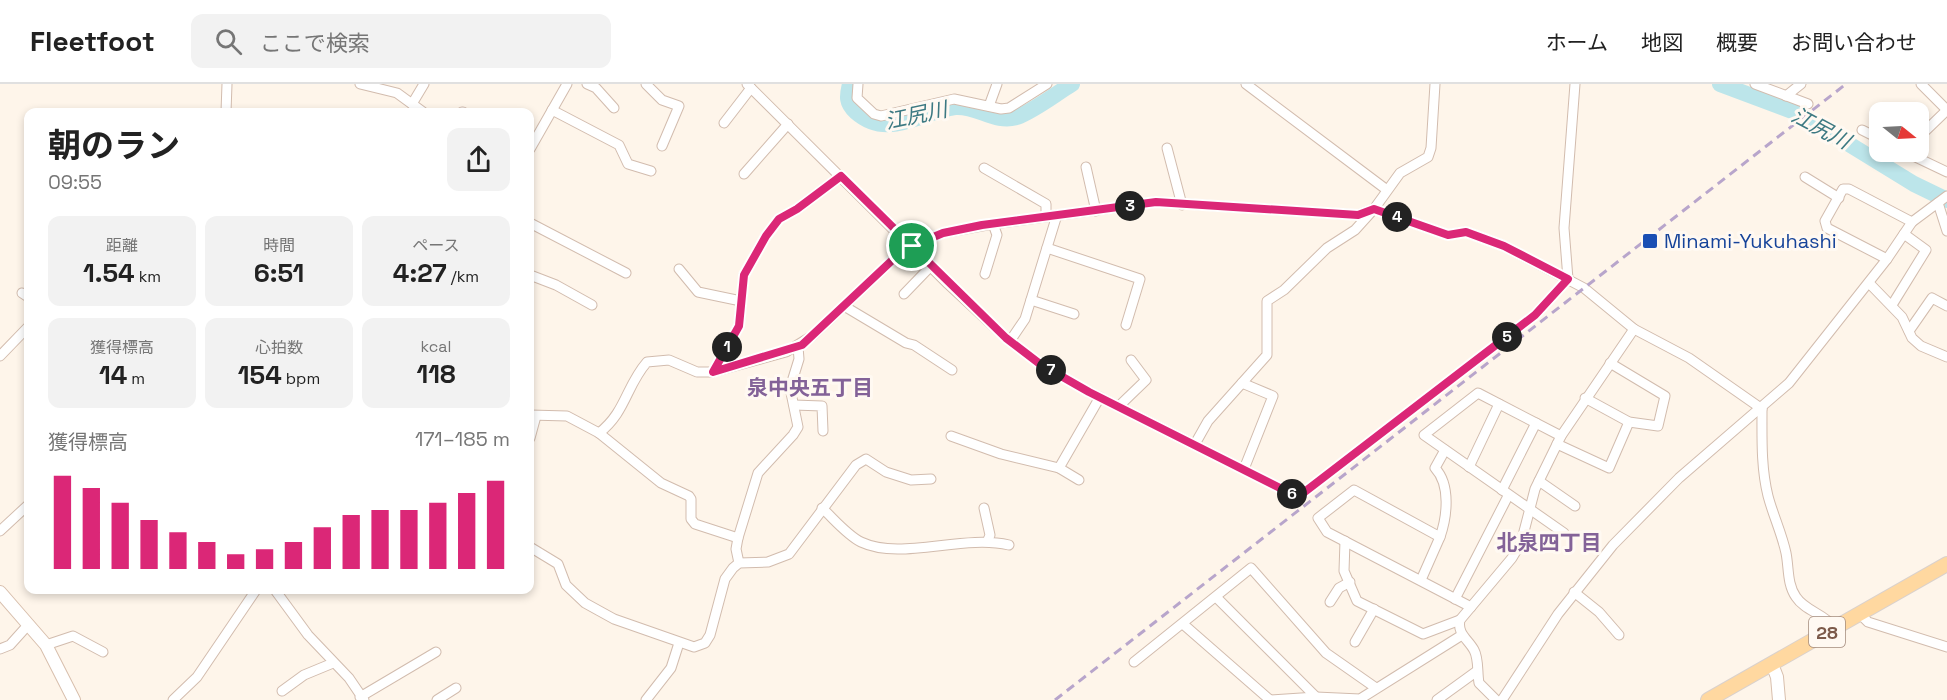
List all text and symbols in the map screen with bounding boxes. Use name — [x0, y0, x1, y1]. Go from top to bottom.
search box — [191, 14, 611, 68]
text: Fleetfoot — [30, 23, 155, 59]
icon: search — [212, 25, 245, 58]
text: ここで検索 — [260, 29, 370, 57]
text: ホーム — [1546, 29, 1608, 56]
text: 地図 — [1641, 29, 1683, 56]
text: 概要 — [1716, 29, 1758, 56]
text: お問い合わせ — [1791, 29, 1917, 56]
water label: 江尻川 — [882, 95, 952, 135]
water label: 江尻川 — [1787, 101, 1857, 156]
north arrow — [1869, 102, 1929, 162]
map controls — [1869, 102, 1929, 162]
text: 朝のラン — [48, 125, 180, 167]
button: share — [447, 128, 510, 191]
text: 09:55 — [48, 169, 102, 195]
pin: 3 — [1115, 191, 1145, 221]
text: 3 — [1125, 195, 1135, 216]
pin: 4 — [1382, 202, 1412, 232]
text: 4 — [1392, 206, 1402, 227]
pin — [886, 220, 937, 271]
place label: Minami-Yukuhashi — [1664, 228, 1837, 254]
icon: arrive — [895, 229, 928, 262]
marker: Minami-Yukuhashi — [1641, 232, 1659, 250]
text: 距離 — [106, 235, 138, 256]
text: 時間 — [263, 235, 295, 256]
text: ペース — [412, 235, 460, 256]
text: 1.54 — [83, 256, 135, 290]
text: 6:51 — [254, 256, 304, 290]
text: 4:27 — [393, 256, 447, 290]
text: km — [135, 266, 161, 287]
text: /km — [447, 266, 479, 287]
pin: 5 — [1492, 322, 1522, 352]
text: 5 — [1502, 326, 1512, 347]
pin: 1 — [712, 332, 742, 362]
text: kcal — [421, 336, 451, 357]
text: 1 — [723, 336, 731, 357]
text: 獲得標高 — [90, 337, 154, 358]
text: 心拍数 — [255, 337, 303, 358]
pin: 7 — [1036, 355, 1066, 385]
text: 118 — [416, 357, 456, 391]
text: 14 — [99, 358, 127, 392]
text: 154 — [238, 358, 282, 392]
text: 7 — [1047, 359, 1055, 380]
text: m — [127, 368, 145, 389]
text: bpm — [282, 368, 320, 389]
district label: 泉中央五丁目 — [747, 374, 873, 401]
text: 171–185 m — [415, 426, 510, 452]
text: 獲得標高 — [48, 429, 128, 455]
pin: 6 — [1277, 479, 1307, 509]
text: 6 — [1287, 483, 1297, 504]
district label: 北泉四丁目 — [1497, 529, 1602, 556]
road number: 28 — [1809, 617, 1845, 647]

